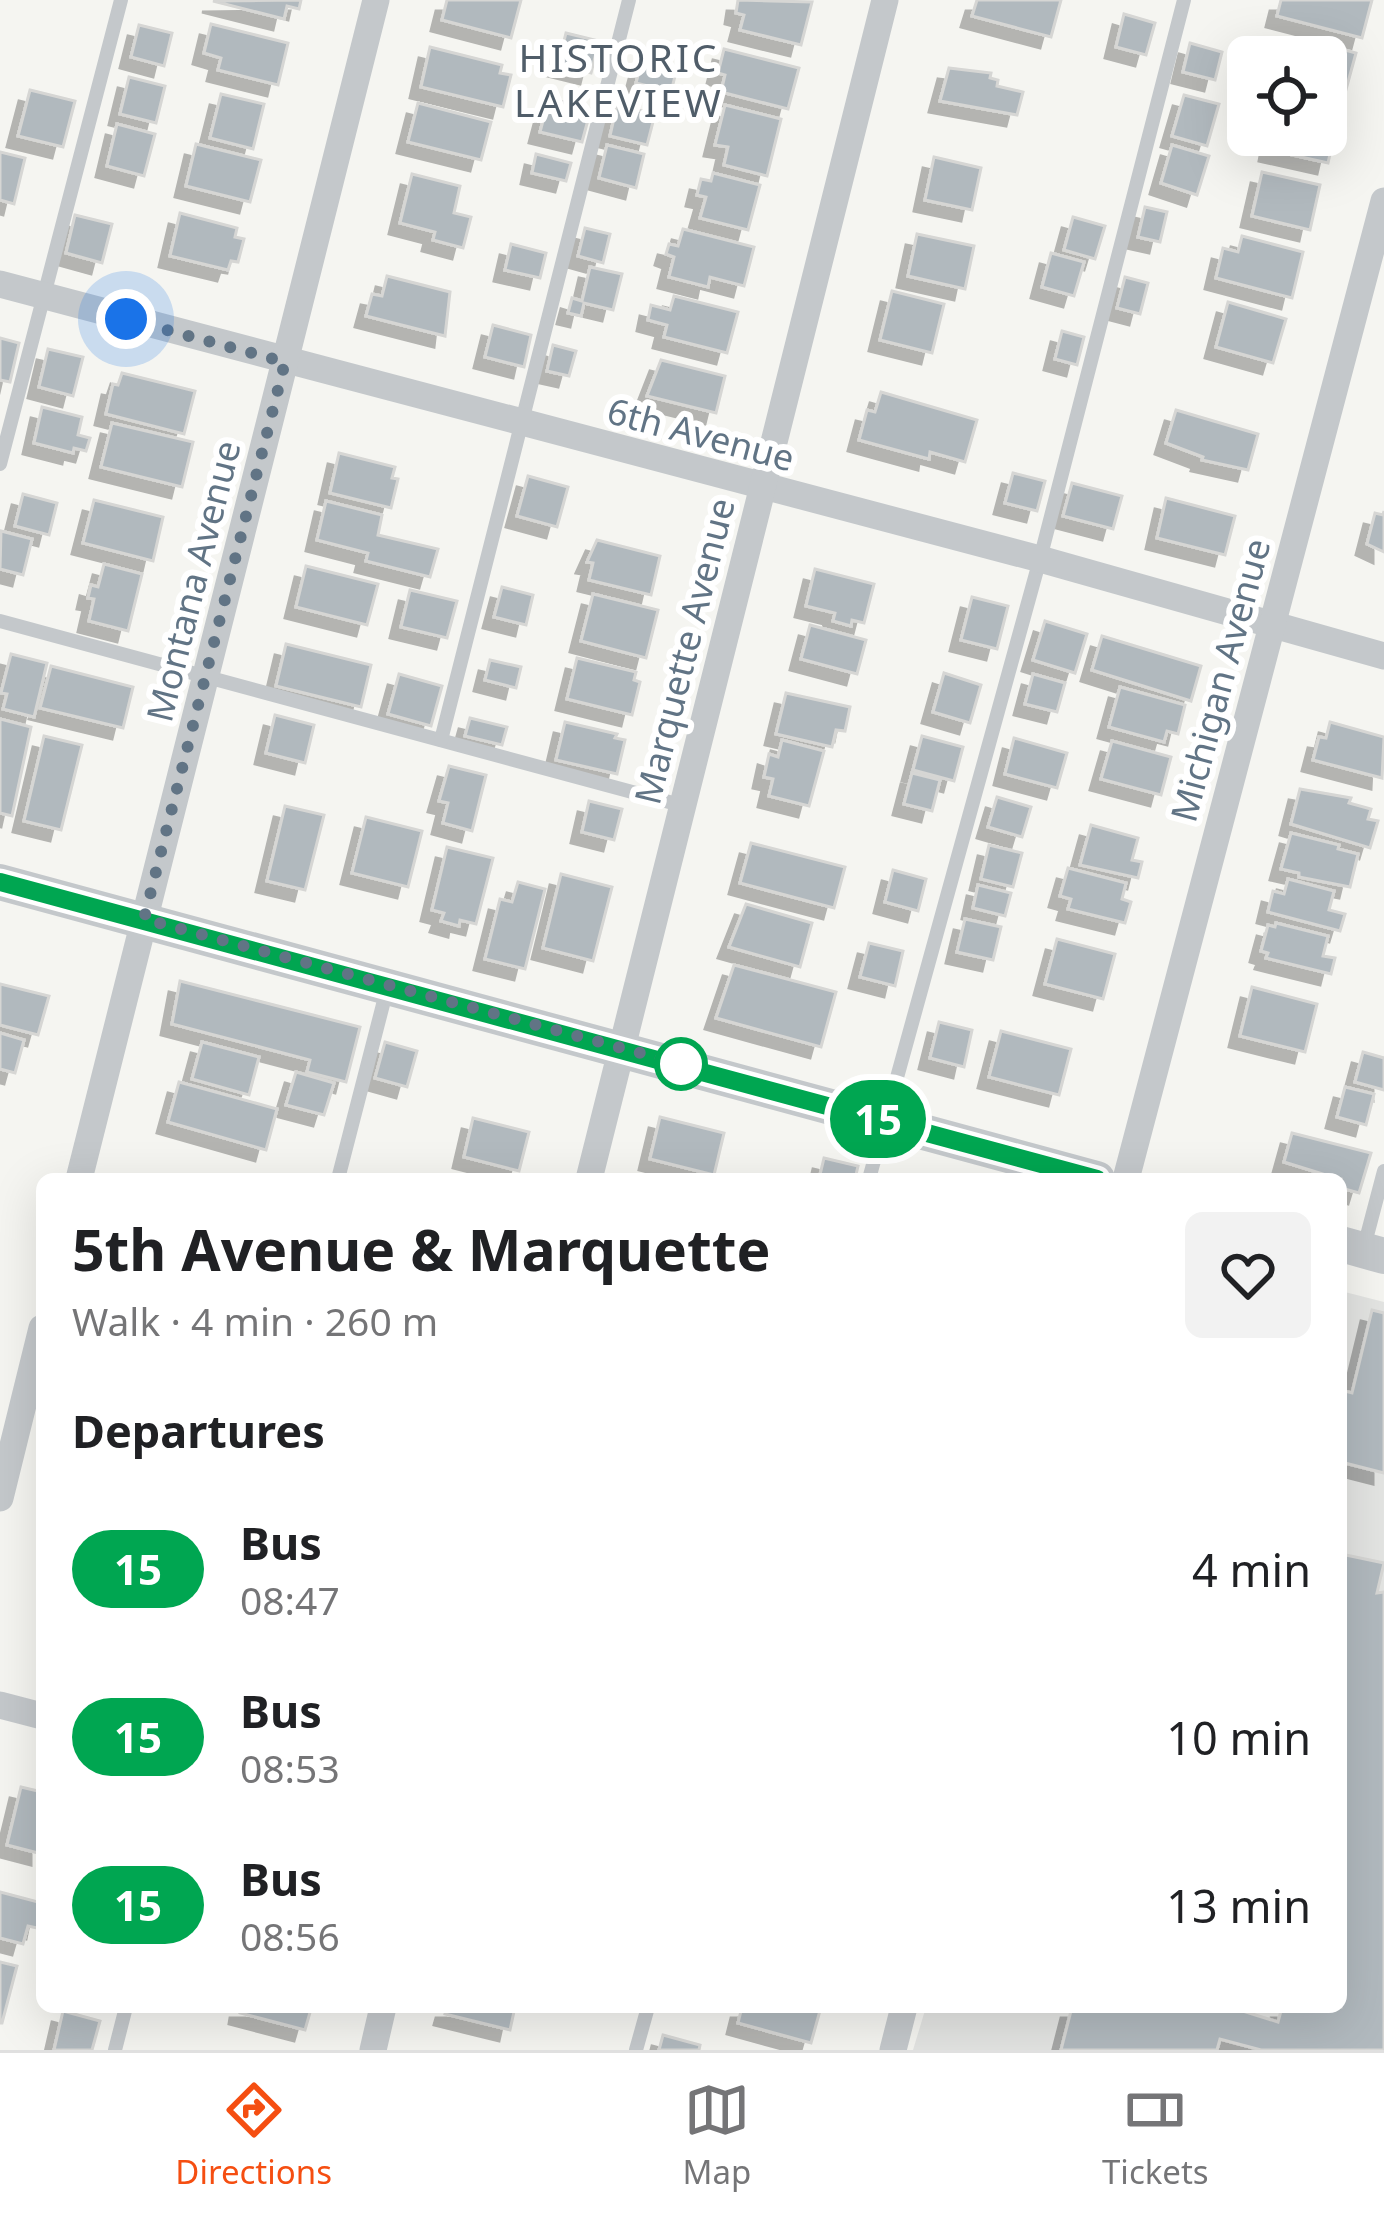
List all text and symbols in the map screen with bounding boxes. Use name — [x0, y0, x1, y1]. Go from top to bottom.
district label: HISTORIC LAKEVIEW — [514, 30, 724, 128]
map controls — [1227, 36, 1347, 156]
button: locate — [1227, 36, 1347, 156]
your location — [96, 289, 156, 349]
street label: 6th Avenue — [602, 386, 800, 482]
street label: Montana Avenue — [134, 435, 252, 727]
street label: Marquette Avenue — [622, 493, 746, 809]
street label: Michigan Avenue — [1159, 533, 1281, 827]
unlabelled marker — [656, 1039, 706, 1089]
line badge: 15 — [824, 1080, 932, 1158]
text: 15 — [854, 1090, 902, 1147]
text: 5th Avenue & Marquette — [72, 1210, 771, 1288]
button: heart — [1185, 1212, 1311, 1338]
text: Walk · 4 min · 260 m — [72, 1294, 438, 1347]
text: Departures — [72, 1400, 325, 1461]
text: Bus — [240, 1512, 322, 1573]
text: 4 min — [1192, 1539, 1311, 1600]
text: 15 — [114, 1540, 162, 1597]
text: 08:47 — [240, 1573, 340, 1626]
text: Bus — [240, 1680, 322, 1741]
text: 10 min — [1166, 1707, 1311, 1768]
text: 15 — [114, 1708, 162, 1765]
text: 08:53 — [240, 1741, 340, 1794]
text: Bus — [240, 1848, 322, 1909]
text: 13 min — [1166, 1875, 1311, 1936]
text: 15 — [114, 1876, 162, 1933]
text: 08:56 — [240, 1909, 340, 1962]
tab: Directions — [175, 2077, 332, 2194]
tab: Map — [683, 2077, 751, 2194]
tab: Tickets — [1102, 2077, 1209, 2194]

